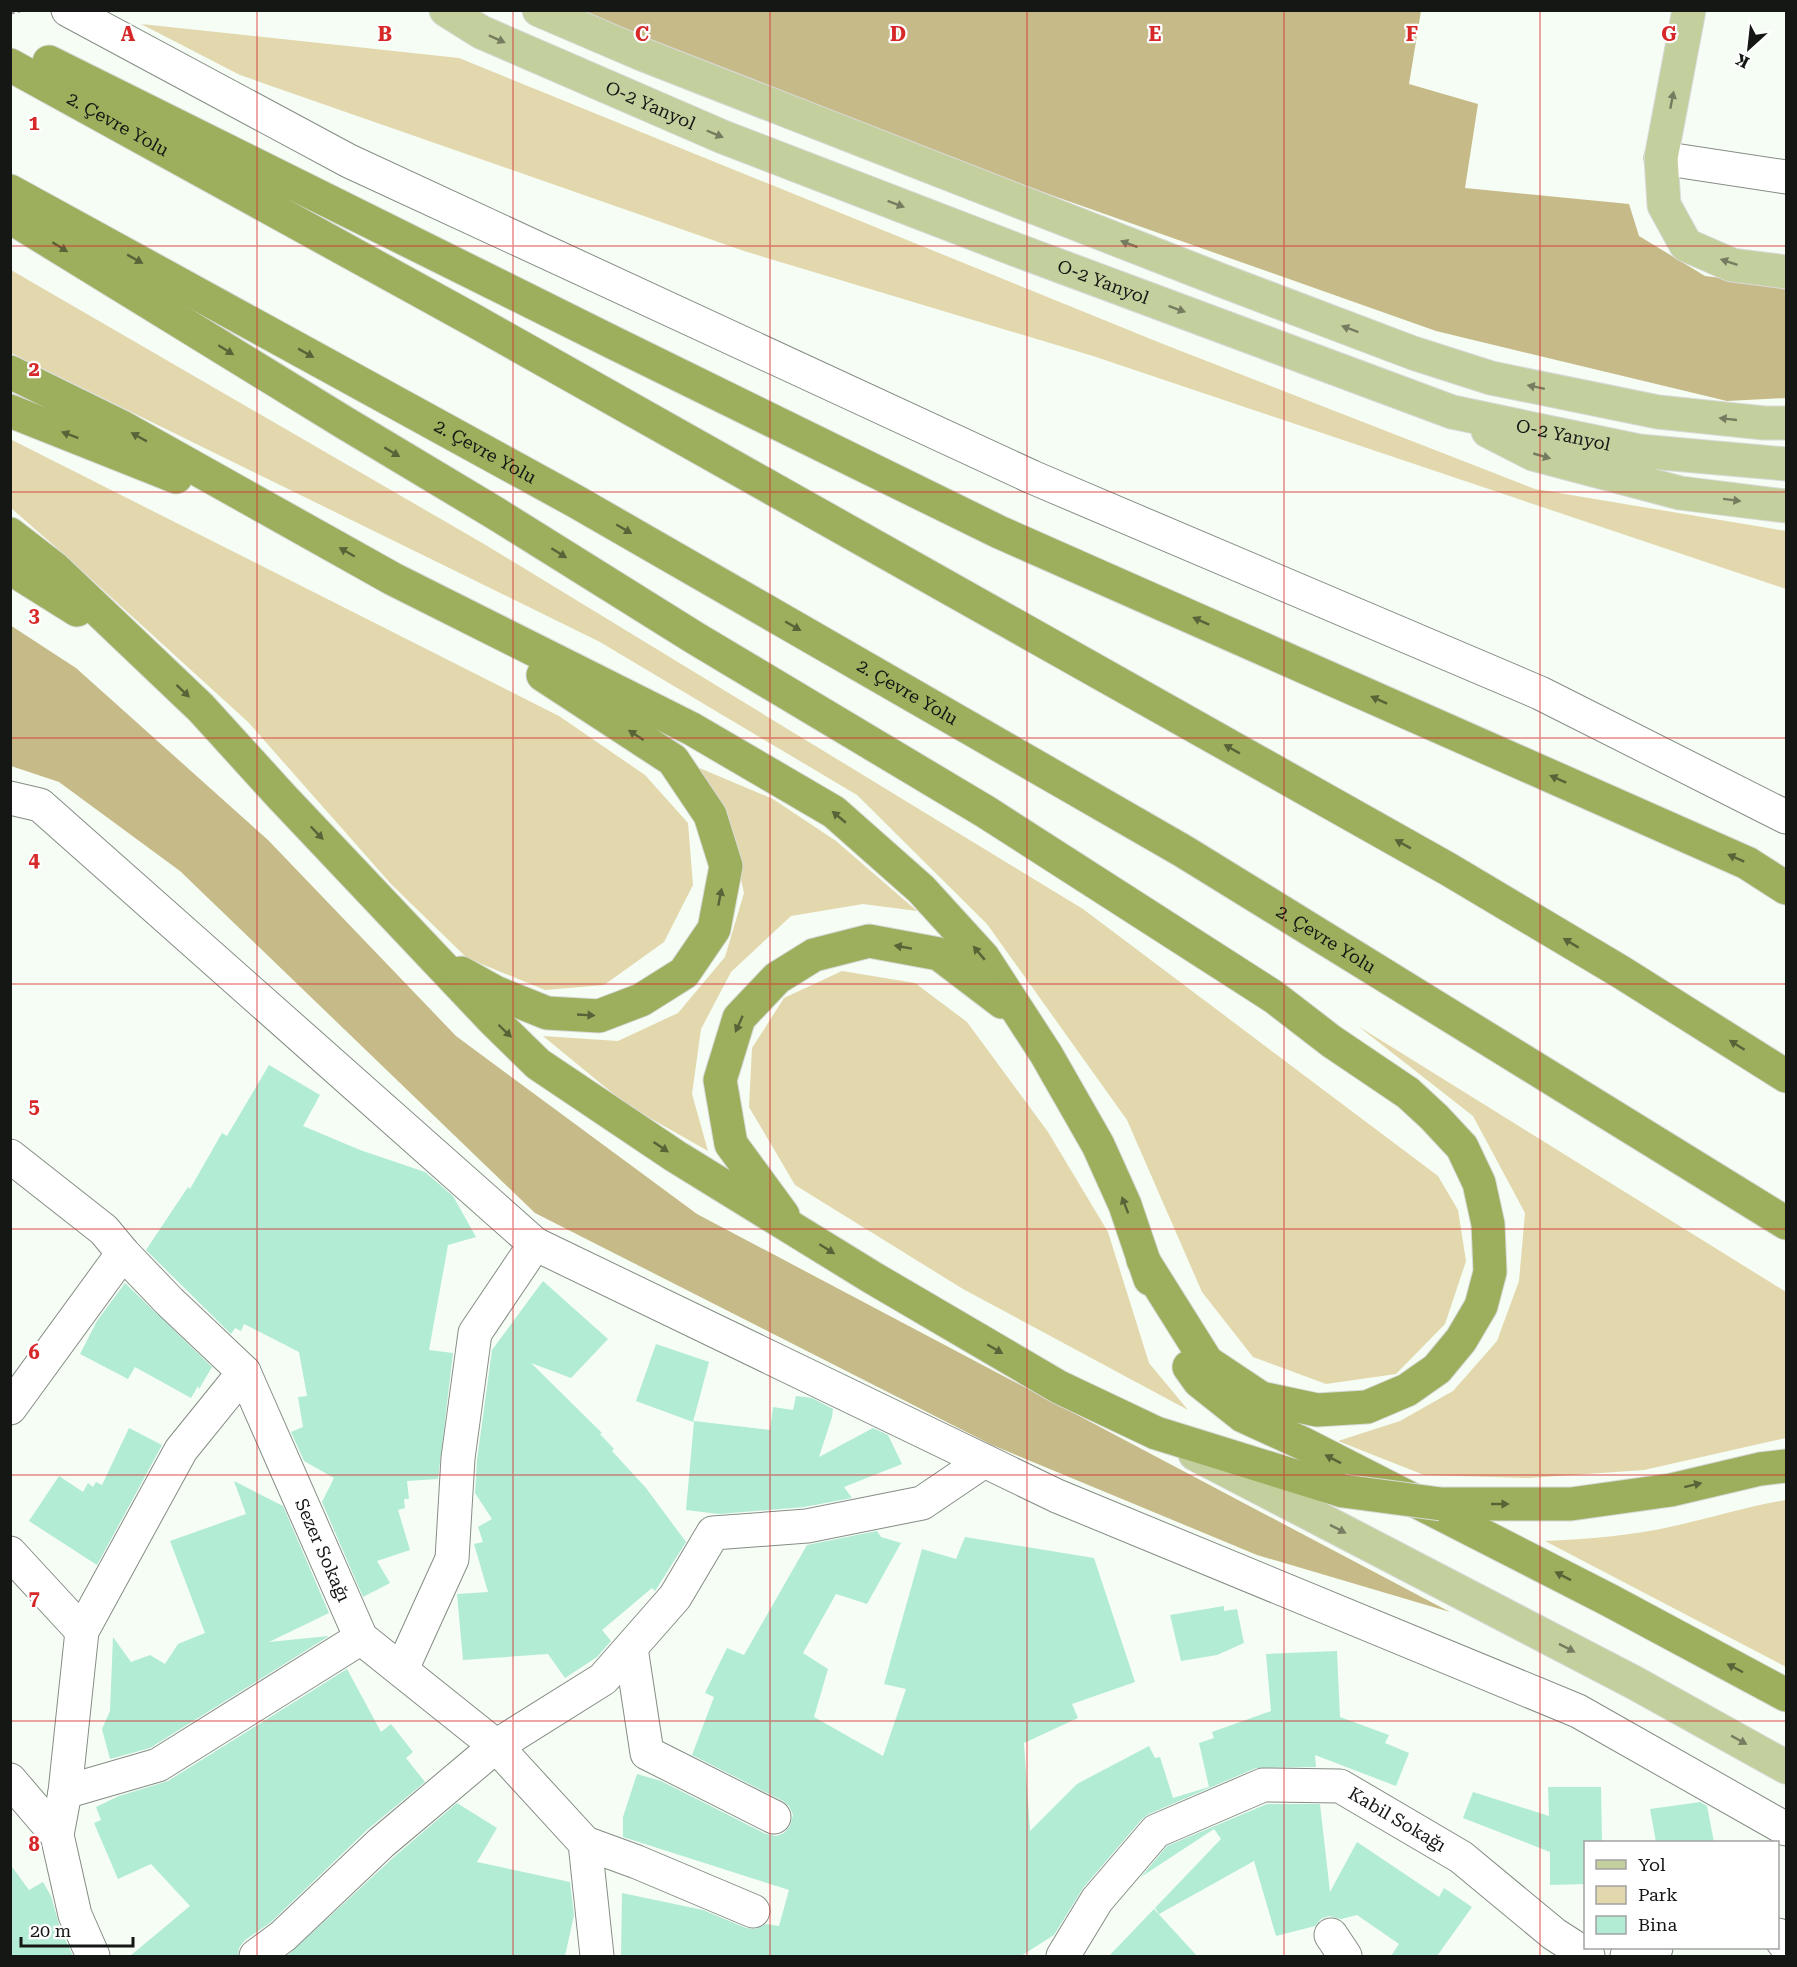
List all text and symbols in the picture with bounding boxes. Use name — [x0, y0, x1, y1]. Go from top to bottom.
north arrow — [1719, 18, 1779, 78]
text: A — [121, 22, 136, 46]
text: B — [378, 22, 392, 46]
text: C — [635, 22, 649, 46]
text: D — [890, 22, 906, 46]
text: E — [1149, 22, 1162, 46]
text: F — [1406, 22, 1418, 46]
text: G — [1661, 22, 1677, 46]
one-way arrow — [489, 34, 506, 43]
text: K — [1732, 49, 1752, 72]
street label: O-2 Yanyol — [602, 76, 699, 134]
street label: 2. Çevre Yolu — [63, 87, 173, 160]
one-way arrow — [1668, 90, 1677, 109]
text: 1 — [28, 111, 40, 135]
one-way arrow — [706, 129, 723, 138]
one-way arrow — [888, 199, 906, 209]
one-way arrow — [1120, 239, 1138, 249]
one-way arrow — [52, 242, 68, 253]
one-way arrow — [127, 254, 144, 264]
street label: O-2 Yanyol — [1055, 255, 1152, 308]
one-way arrow — [1720, 257, 1738, 267]
one-way arrow — [1168, 305, 1186, 315]
one-way arrow — [1341, 324, 1359, 334]
one-way arrow — [218, 345, 234, 356]
one-way arrow — [298, 348, 315, 358]
text: 2 — [28, 357, 40, 381]
one-way arrow — [1526, 382, 1545, 391]
one-way arrow — [1719, 414, 1738, 424]
street label: 2. Çevre Yolu — [431, 415, 540, 488]
street label: O-2 Yanyol — [1514, 415, 1613, 455]
one-way arrow — [61, 430, 79, 439]
one-way arrow — [131, 431, 147, 442]
one-way arrow — [384, 446, 400, 457]
one-way arrow — [1533, 452, 1551, 461]
one-way arrow — [1723, 495, 1742, 504]
one-way arrow — [616, 524, 633, 534]
one-way arrow — [338, 547, 355, 557]
one-way arrow — [551, 548, 567, 559]
text: 3 — [28, 603, 40, 627]
one-way arrow — [1193, 617, 1210, 626]
one-way arrow — [785, 621, 802, 631]
street label: 2. Çevre Yolu — [853, 655, 962, 729]
one-way arrow — [176, 683, 190, 697]
one-way arrow — [1371, 696, 1388, 705]
one-way arrow — [628, 730, 645, 741]
one-way arrow — [1223, 744, 1240, 754]
one-way arrow — [1549, 775, 1566, 784]
one-way arrow — [831, 811, 847, 824]
one-way arrow — [309, 825, 323, 839]
one-way arrow — [1394, 839, 1411, 849]
text: 4 — [28, 848, 40, 872]
one-way arrow — [1727, 853, 1745, 863]
one-way arrow — [716, 887, 725, 906]
street label: 2. Çevre Yolu — [1273, 900, 1380, 977]
one-way arrow — [1563, 937, 1579, 948]
one-way arrow — [893, 942, 912, 951]
one-way arrow — [973, 946, 986, 961]
one-way arrow — [577, 1010, 596, 1020]
one-way arrow — [734, 1015, 744, 1033]
one-way arrow — [497, 1024, 512, 1038]
one-way arrow — [1729, 1039, 1745, 1050]
text: 5 — [28, 1094, 40, 1118]
one-way arrow — [653, 1141, 669, 1152]
one-way arrow — [1119, 1195, 1129, 1213]
one-way arrow — [819, 1244, 835, 1255]
text: 6 — [28, 1340, 40, 1364]
one-way arrow — [986, 1344, 1003, 1354]
one-way arrow — [1324, 1455, 1341, 1464]
one-way arrow — [1684, 1479, 1703, 1489]
street label: Sezer Sokağı — [291, 1495, 355, 1605]
one-way arrow — [1490, 1499, 1509, 1509]
one-way arrow — [1330, 1524, 1347, 1534]
one-way arrow — [1554, 1572, 1571, 1581]
text: 7 — [28, 1586, 40, 1610]
one-way arrow — [1559, 1643, 1576, 1653]
one-way arrow — [1726, 1663, 1744, 1673]
one-way arrow — [1730, 1735, 1747, 1745]
street label: Kabil Sokağı — [1345, 1782, 1450, 1856]
text: 8 — [28, 1832, 40, 1856]
legend — [1584, 1841, 1779, 1949]
text: Yol — [1638, 1854, 1666, 1875]
text: Park — [1638, 1884, 1678, 1905]
scale bar — [21, 1910, 134, 1948]
text: Bina — [1638, 1914, 1677, 1935]
text: 20 m — [30, 1920, 71, 1941]

